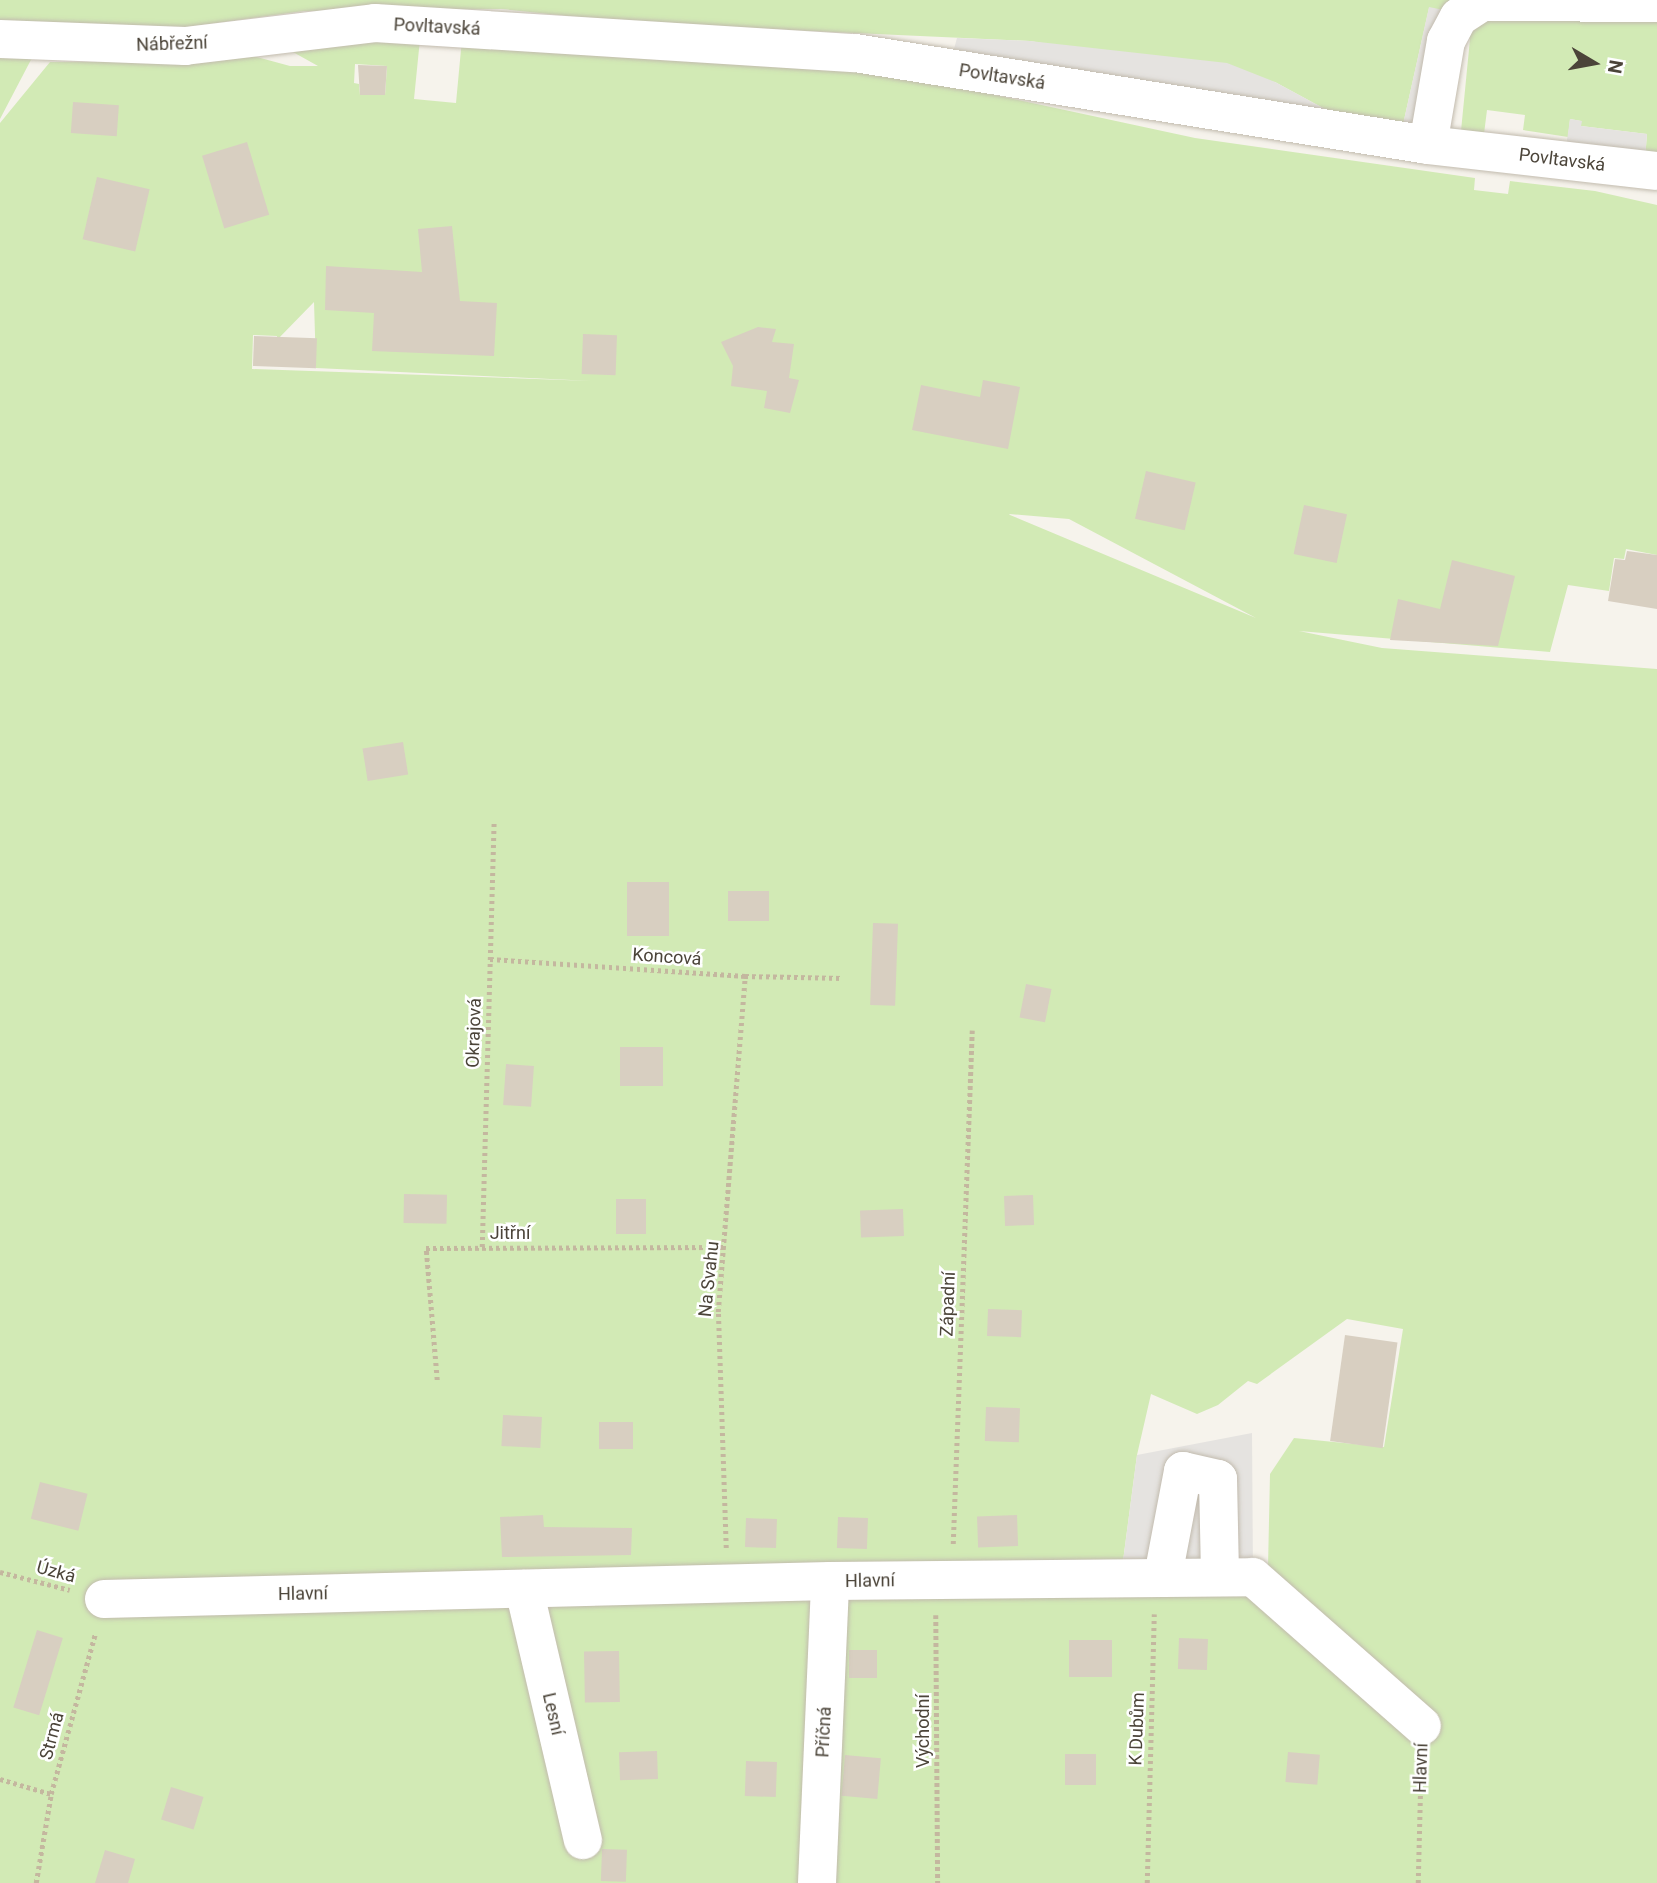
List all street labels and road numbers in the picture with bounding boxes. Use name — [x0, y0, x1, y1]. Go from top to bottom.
street label: Povltavská — [393, 14, 481, 40]
street label: Nábřežní — [136, 32, 208, 56]
street label: Povltavská — [957, 60, 1047, 94]
street label: Povltavská — [1518, 144, 1606, 176]
street label: Koncová — [632, 944, 702, 970]
street label: Okrajová — [462, 998, 486, 1068]
street label: Jitřní — [490, 1222, 530, 1244]
street label: Na Svahu — [694, 1240, 724, 1318]
street label: Západní — [936, 1271, 960, 1337]
street label: Úzká — [34, 1556, 78, 1588]
street label: Hlavní — [845, 1570, 895, 1592]
street label: Hlavní — [278, 1583, 328, 1605]
street label: Lesní — [538, 1691, 568, 1737]
street label: K Dubům — [1125, 1692, 1149, 1766]
street label: Východní — [912, 1694, 934, 1768]
street label: Příčná — [812, 1706, 836, 1758]
street label: Strmá — [35, 1710, 69, 1762]
street label: Hlavní — [1409, 1743, 1433, 1793]

